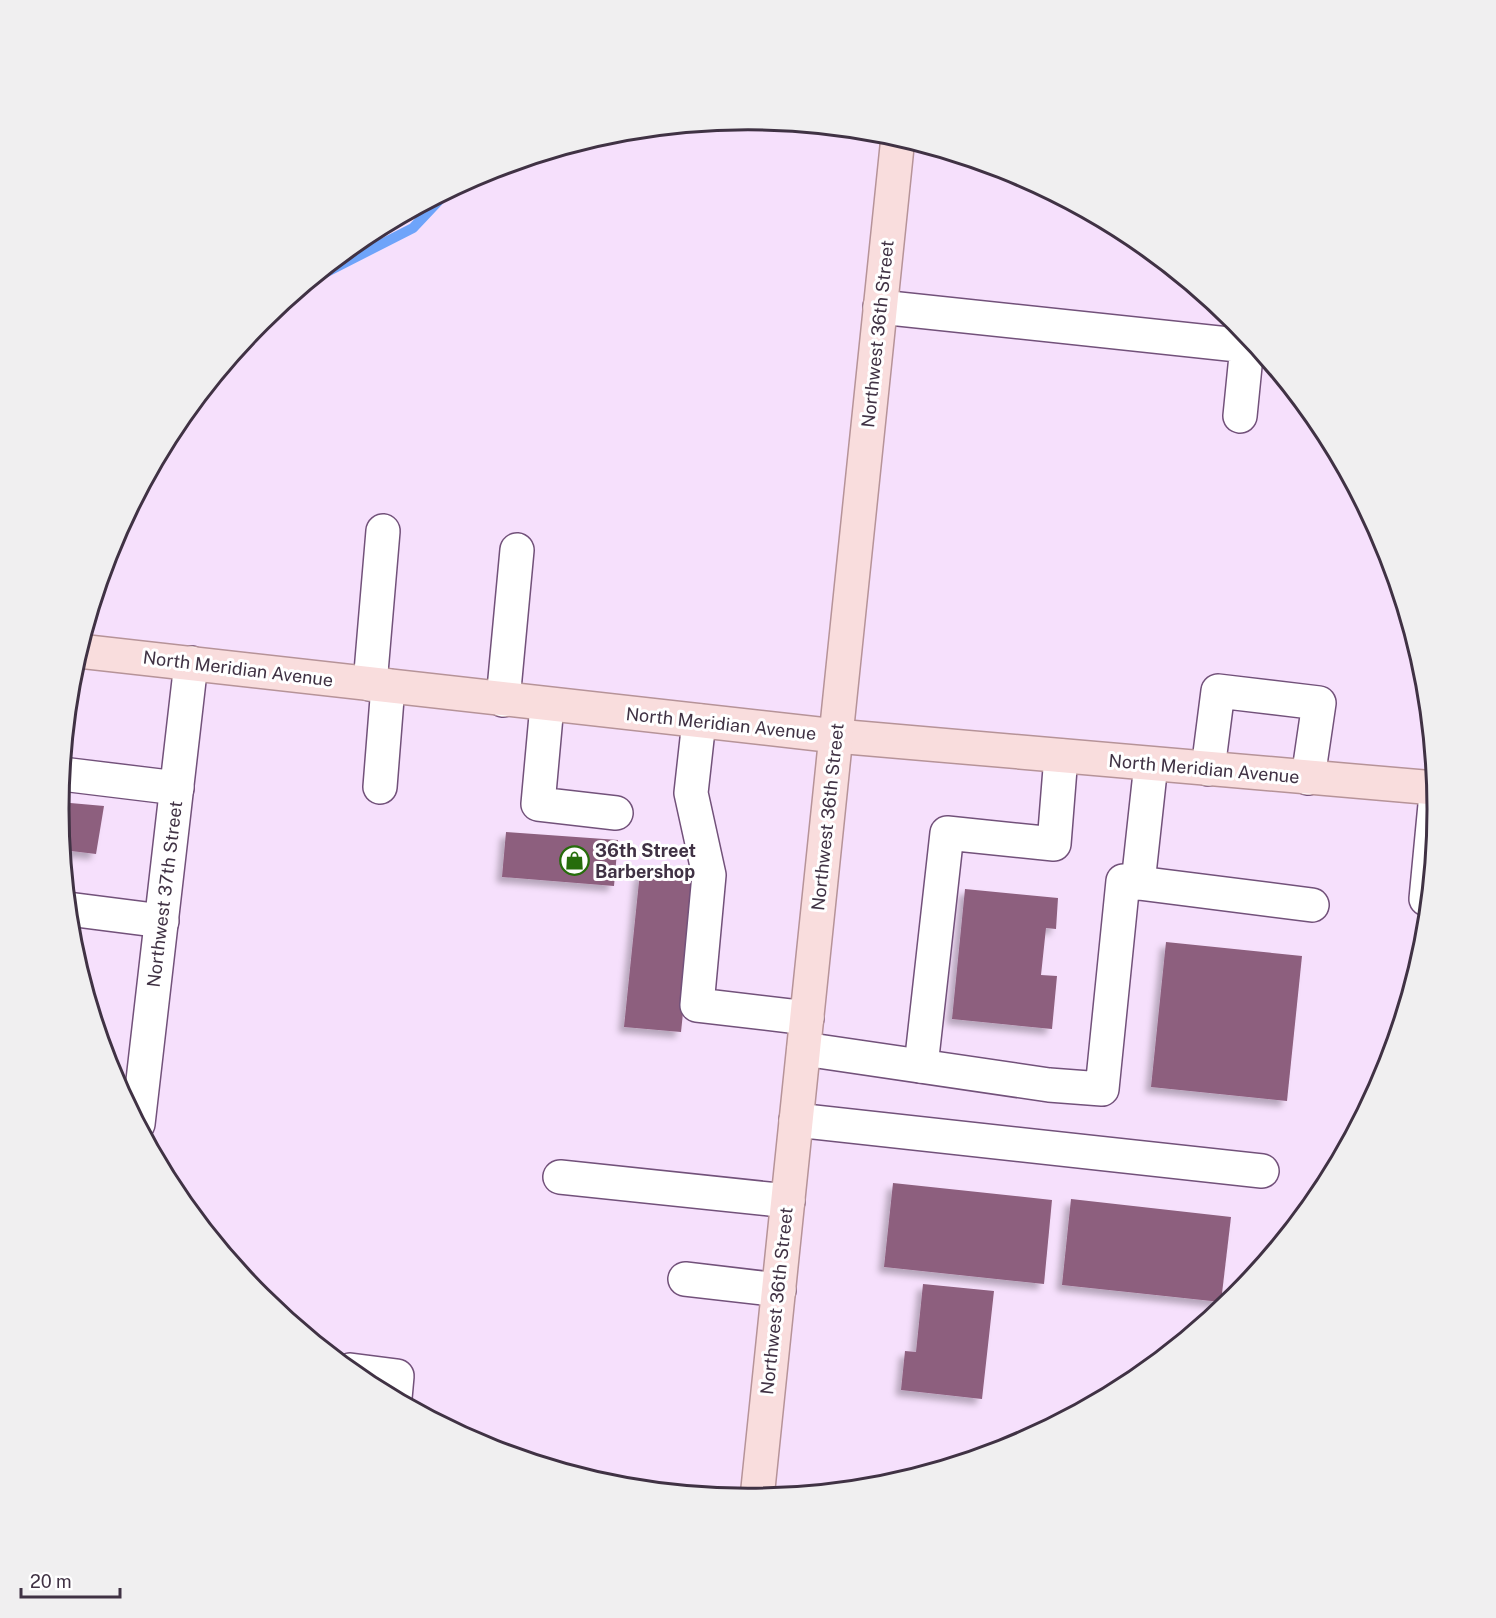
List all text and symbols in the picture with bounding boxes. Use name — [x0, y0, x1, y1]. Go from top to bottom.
street label: Northwest 36th Street — [857, 239, 898, 429]
street label: North Meridian Avenue — [142, 646, 334, 691]
street label: North Meridian Avenue — [625, 703, 817, 744]
street label: Northwest 36th Street — [807, 722, 848, 912]
street label: North Meridian Avenue — [1108, 750, 1300, 787]
street label: Northwest 37th Street — [143, 799, 186, 988]
place label: 36th Street Barbershop — [595, 840, 696, 882]
shop icon: 36th Street Barbershop — [558, 845, 590, 877]
street label: Northwest 36th Street — [756, 1206, 797, 1396]
scale bar — [21, 1561, 120, 1599]
text: 20 m — [30, 1571, 72, 1592]

